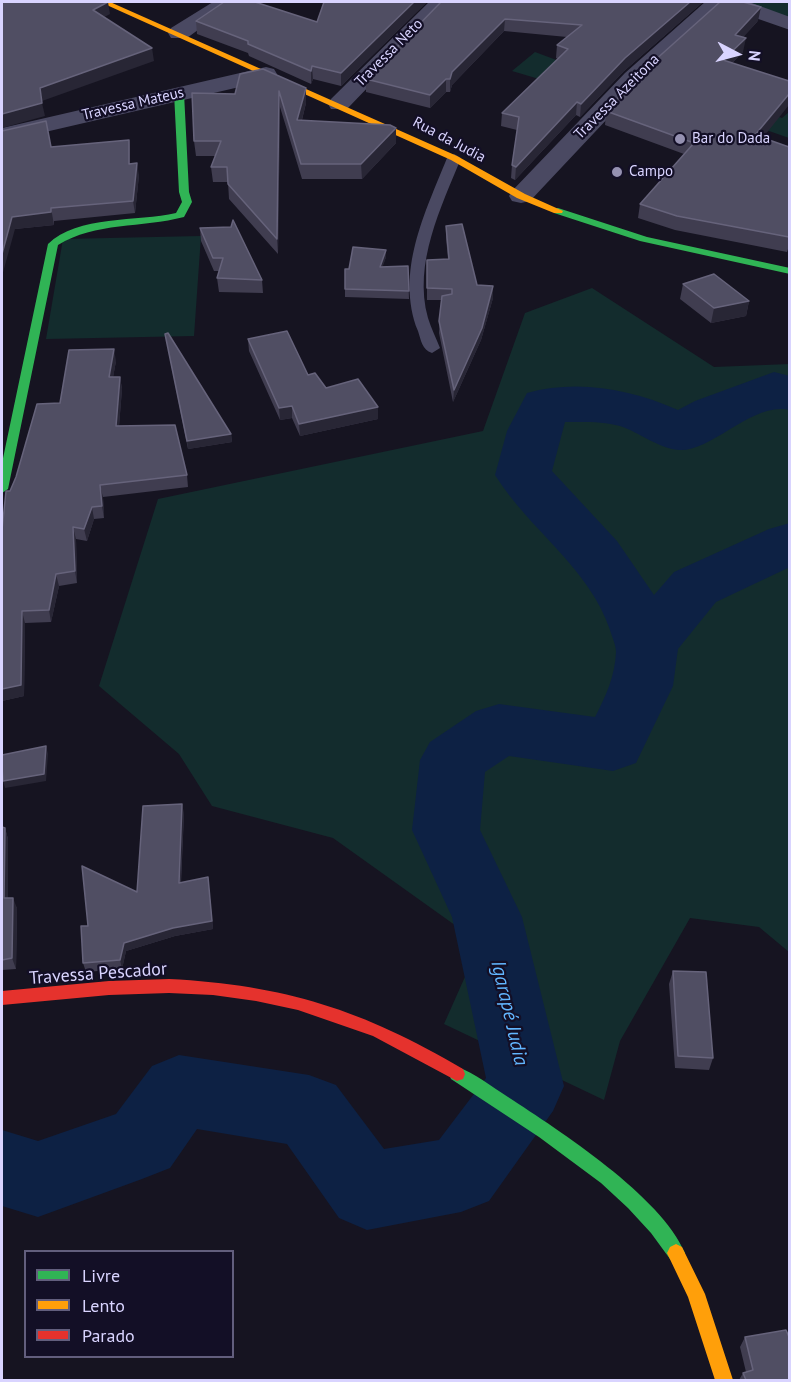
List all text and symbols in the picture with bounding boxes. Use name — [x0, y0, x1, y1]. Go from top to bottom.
street label: Travessa Neto — [351, 15, 427, 91]
north arrow — [707, 24, 767, 84]
text: N — [744, 50, 765, 62]
street label: Travessa Azeitona — [571, 51, 663, 143]
street label: Travessa Mateus — [80, 84, 186, 124]
street label: Rua da Judia — [410, 113, 488, 167]
place label: Bar do Dada — [692, 130, 770, 148]
marker: Bar do Dada — [673, 132, 687, 146]
place label: Campo — [629, 163, 673, 181]
marker: Campo — [610, 165, 624, 179]
street label: Travessa Pescador — [28, 958, 168, 990]
water label: Igarapé Judia — [485, 958, 533, 1068]
legend — [24, 1250, 234, 1358]
text: Livre — [82, 1264, 120, 1287]
text: Lento — [82, 1294, 125, 1317]
text: Parado — [82, 1324, 135, 1347]

